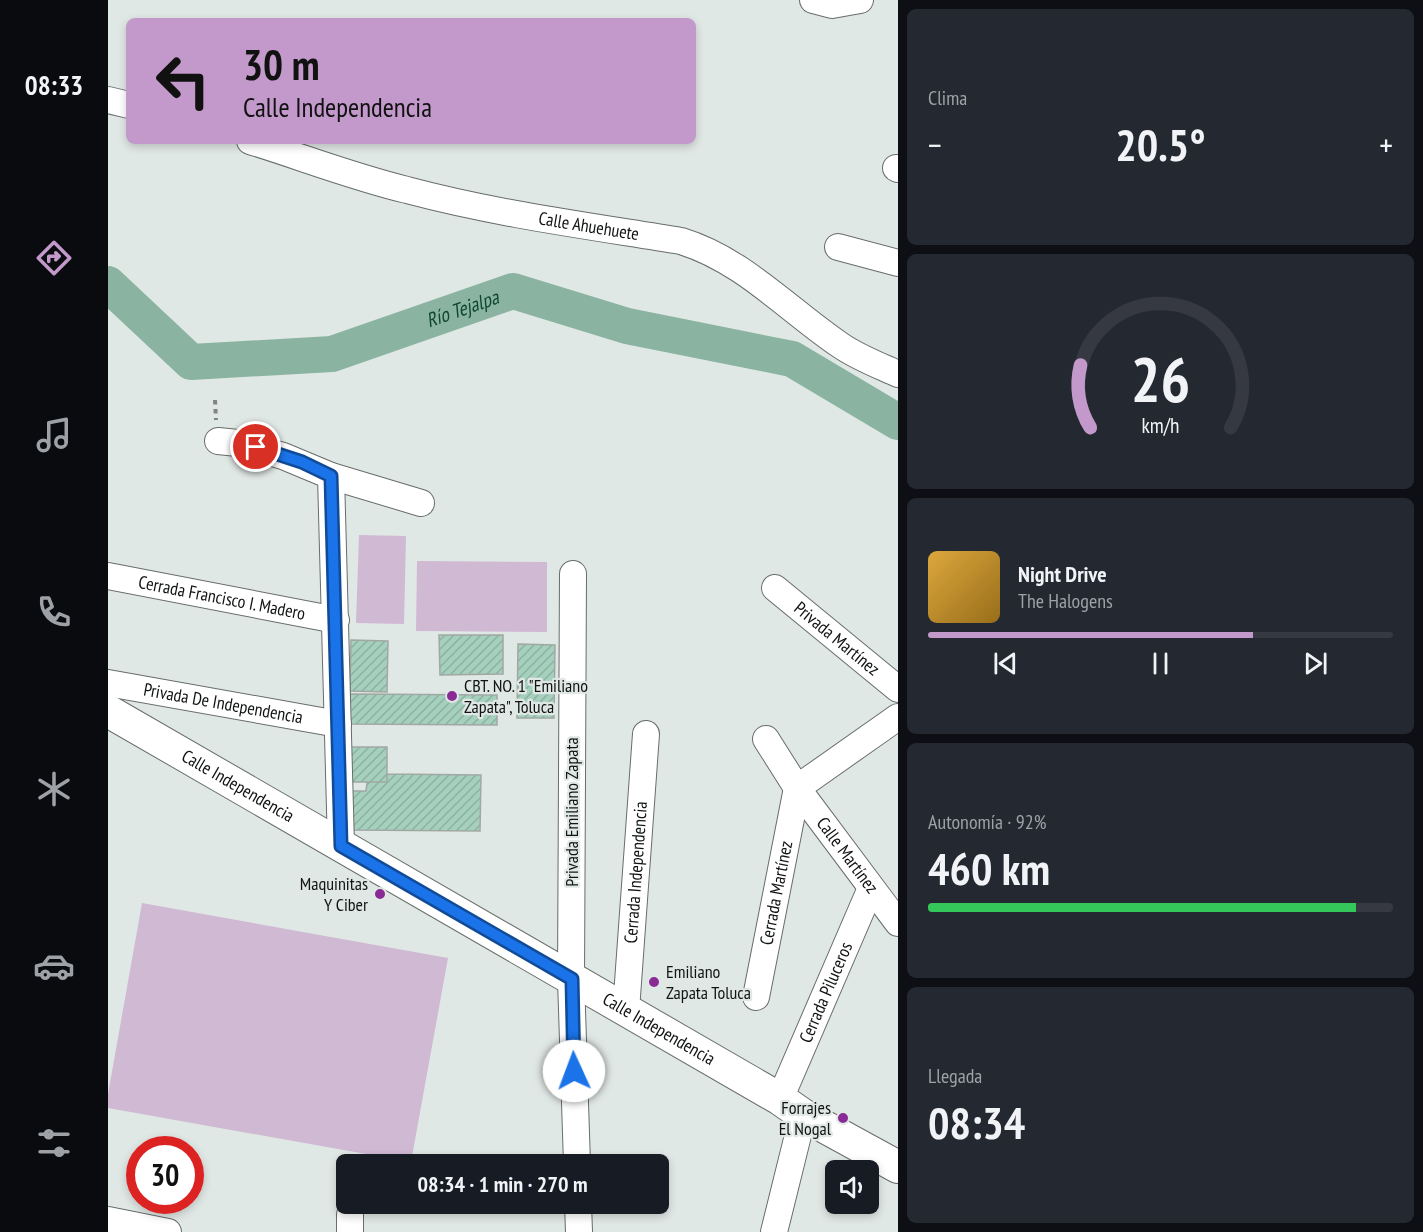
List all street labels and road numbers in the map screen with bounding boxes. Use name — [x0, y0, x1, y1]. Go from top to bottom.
street label: Calle Ahuehuete — [537, 206, 641, 245]
street label: Cerrada Francisco I. Madero — [137, 570, 308, 625]
street label: Privada Martínez — [790, 596, 885, 680]
street label: Privada De Independencia — [142, 678, 305, 729]
street label: Privada Emiliano Zapata — [560, 737, 583, 887]
street label: Calle Independencia — [178, 744, 299, 827]
street label: Cerrada Independencia — [619, 801, 652, 944]
street label: Calle Martínez — [812, 812, 884, 898]
street label: Cerrada Martínez — [754, 839, 797, 947]
street label: Cerrada Piluceros — [794, 938, 857, 1046]
street label: Calle Independencia — [599, 987, 719, 1070]

